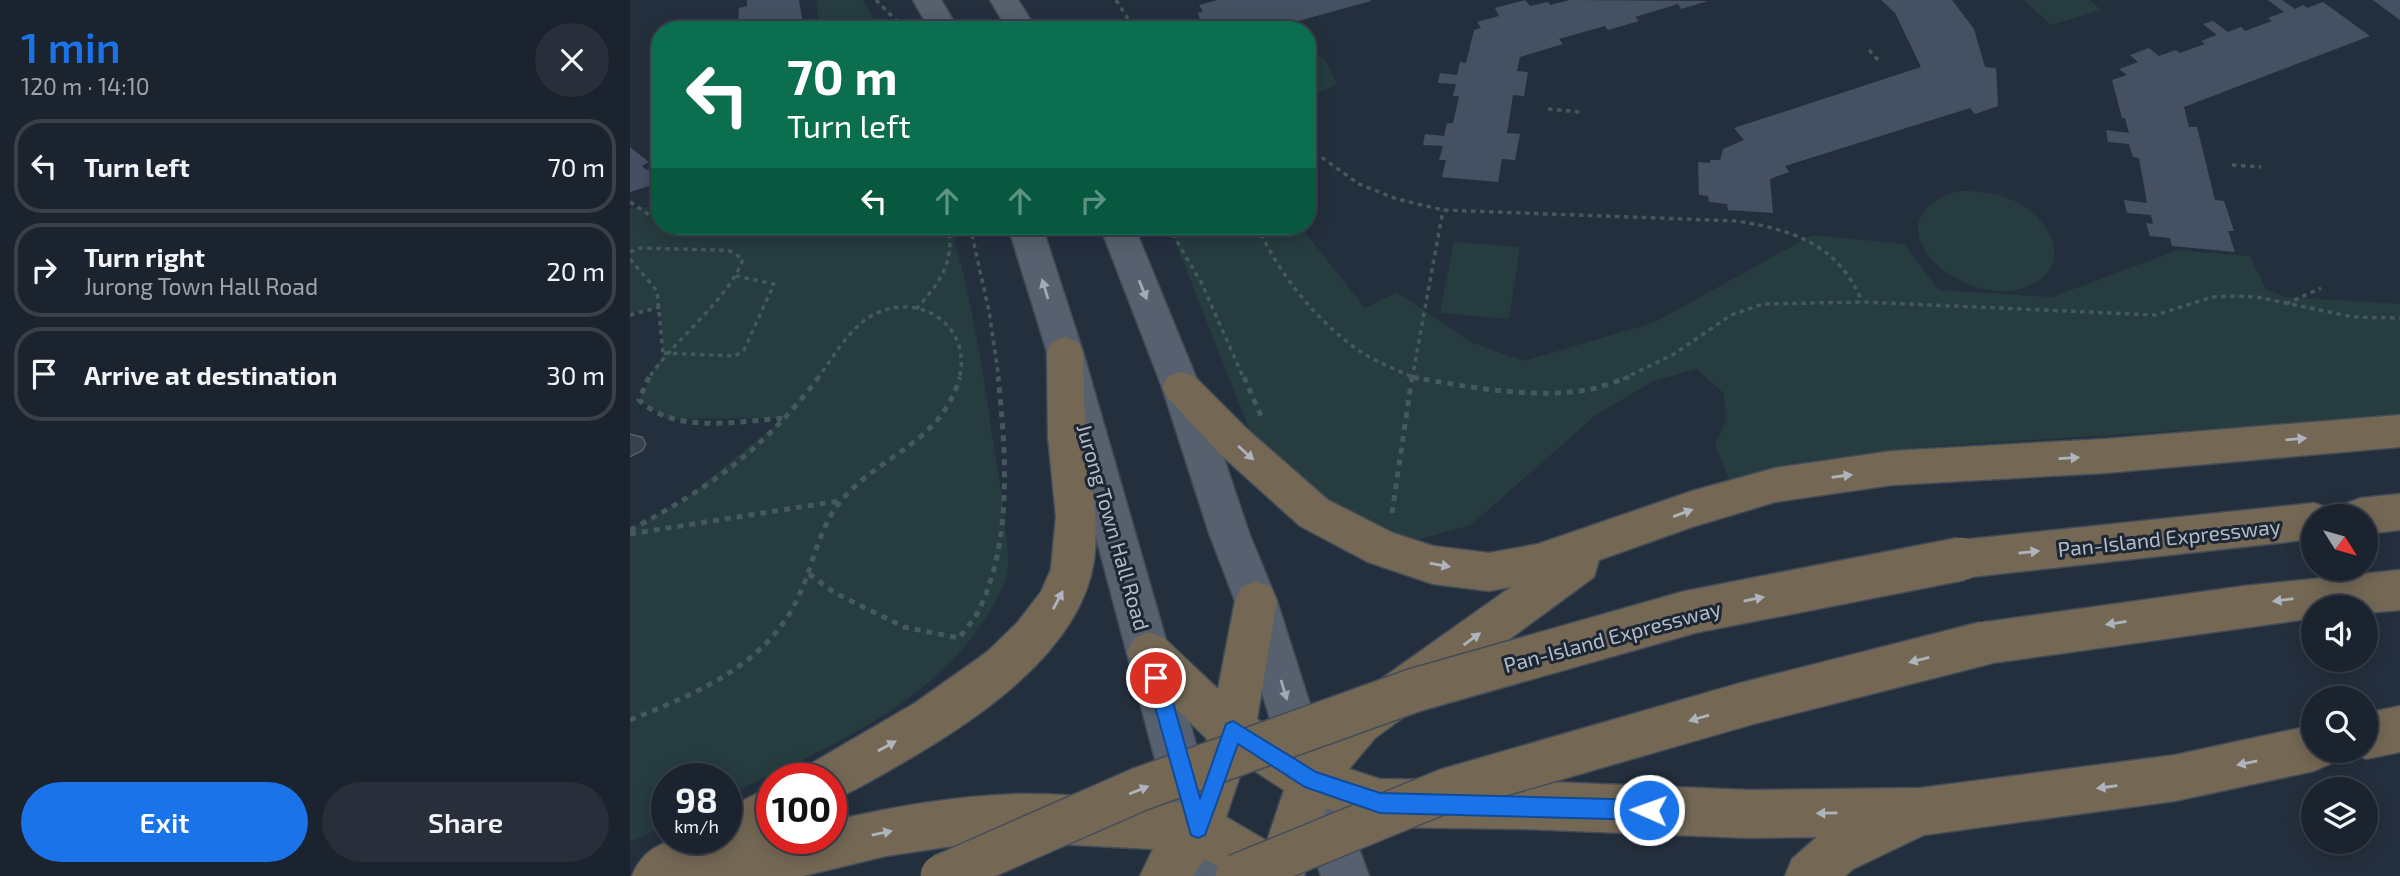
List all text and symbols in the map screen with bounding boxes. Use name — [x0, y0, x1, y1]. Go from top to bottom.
text: 1 min — [21, 21, 121, 71]
button: close — [535, 23, 609, 97]
text: 70 m — [787, 46, 898, 105]
icon: left — [672, 49, 763, 140]
text: 120 m · 14:10 — [21, 72, 150, 100]
text: Turn left — [787, 106, 911, 144]
icon: left — [25, 147, 63, 185]
text: Turn left — [84, 151, 190, 182]
text: 70 m — [547, 151, 605, 182]
icon: left — [855, 182, 893, 220]
icon: ahead — [928, 182, 966, 220]
icon: ahead — [1001, 182, 1039, 220]
icon: right — [1074, 182, 1112, 220]
text: Turn right — [84, 241, 205, 272]
icon: right — [25, 251, 63, 289]
text: 20 m — [546, 255, 605, 286]
text: Jurong Town Hall Road — [84, 272, 318, 300]
one-way arrow — [1039, 278, 1050, 299]
one-way arrow — [1138, 280, 1149, 301]
icon: arrive — [25, 355, 63, 393]
text: Arrive at destination — [84, 359, 337, 390]
text: 30 m — [546, 359, 605, 390]
street label: Jurong Town Hall Road — [1073, 421, 1155, 633]
one-way arrow — [2285, 433, 2307, 444]
one-way arrow — [1237, 445, 1255, 461]
one-way arrow — [2058, 452, 2080, 463]
one-way arrow — [1831, 470, 1853, 481]
north arrow — [2301, 504, 2378, 581]
map controls — [2301, 504, 2378, 854]
one-way arrow — [1673, 507, 1694, 518]
street label: Pan-Island Expressway — [2056, 513, 2282, 561]
one-way arrow — [2018, 546, 2040, 557]
one-way arrow — [1429, 560, 1451, 571]
one-way arrow — [1052, 590, 1064, 609]
one-way arrow — [1743, 594, 1765, 605]
one-way arrow — [2272, 594, 2294, 605]
street label: Pan-Island Expressway — [1501, 595, 1723, 677]
button: sound — [2301, 595, 2378, 672]
one-way arrow — [2105, 618, 2127, 629]
one-way arrow — [1463, 632, 1481, 646]
pin — [1126, 648, 1186, 708]
one-way arrow — [1908, 655, 1930, 666]
icon: arrive — [1137, 659, 1175, 697]
one-way arrow — [1279, 679, 1289, 700]
button: search — [2301, 686, 2378, 763]
one-way arrow — [1688, 713, 1709, 723]
one-way arrow — [878, 740, 897, 752]
one-way arrow — [2236, 757, 2258, 768]
speed limit sign: 100 — [756, 763, 847, 854]
position arrow — [1612, 773, 1686, 847]
button: layers — [2301, 777, 2378, 854]
text: 98 — [675, 778, 718, 820]
button: Exit — [21, 782, 308, 862]
button: Share — [322, 782, 609, 862]
one-way arrow — [2096, 782, 2118, 793]
one-way arrow — [1129, 784, 1150, 795]
one-way arrow — [1816, 807, 1838, 819]
text: km/h — [674, 815, 719, 837]
one-way arrow — [871, 828, 893, 839]

